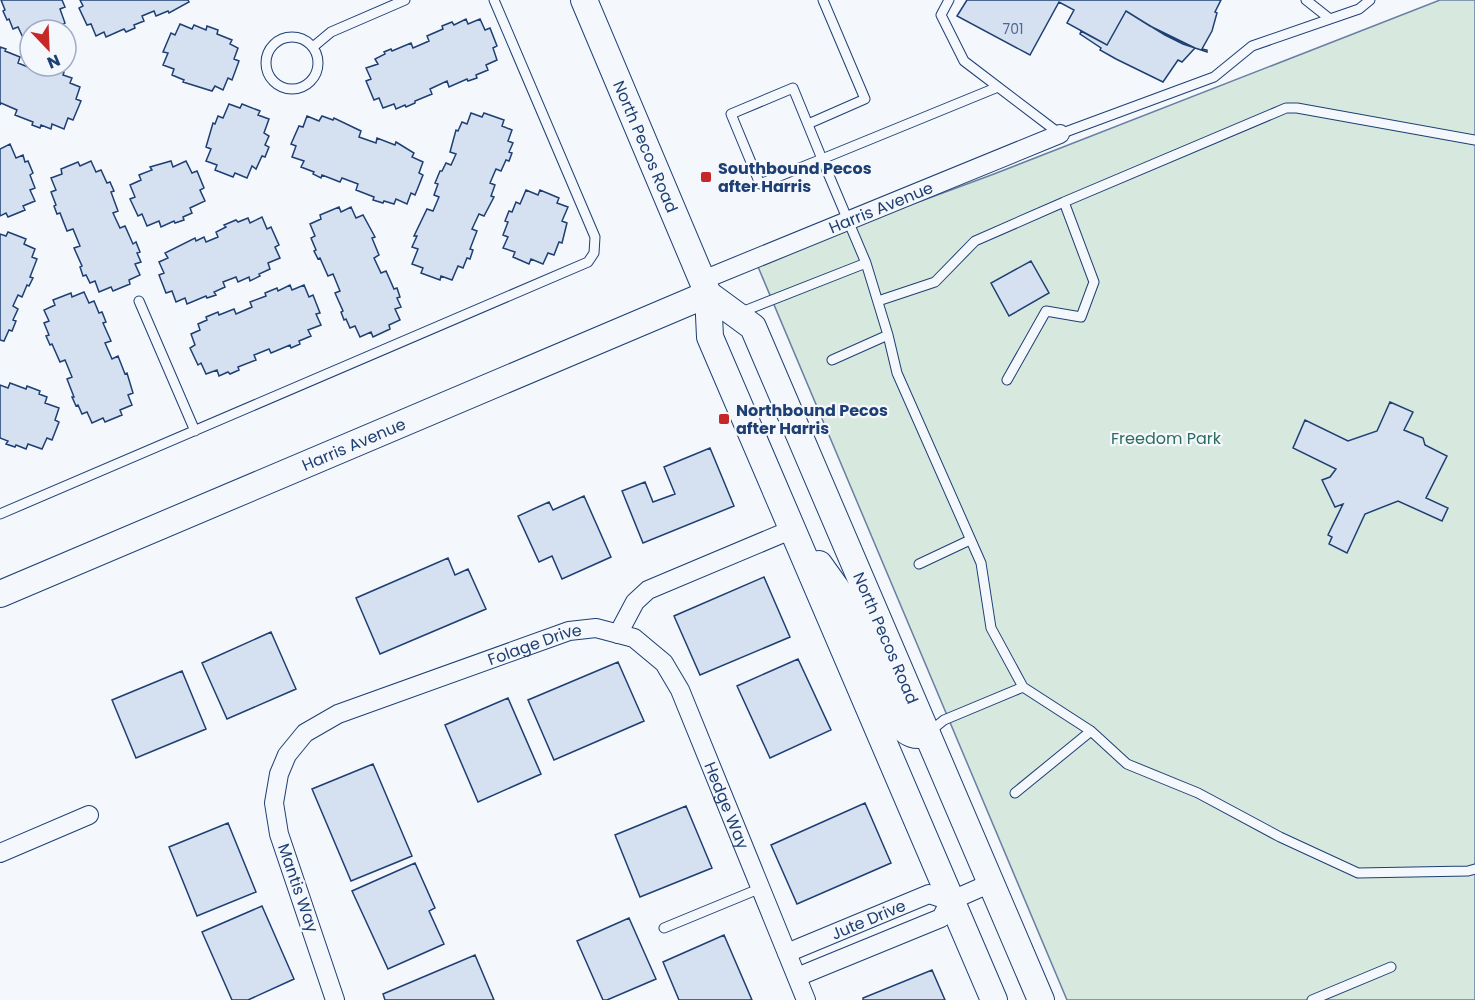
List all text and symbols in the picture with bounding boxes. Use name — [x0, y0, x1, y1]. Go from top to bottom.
north arrow — [18, 18, 78, 78]
house number: 701 — [1003, 19, 1023, 39]
text: N — [44, 48, 64, 74]
street label: North Pecos Road — [608, 77, 684, 216]
place label: Southbound Pecos after Harris — [718, 157, 872, 198]
marker: Southbound Pecos after Harris — [699, 170, 713, 184]
street label: Harris Avenue — [825, 176, 936, 239]
place label: Northbound Pecos after Harris — [736, 399, 888, 440]
street label: Harris Avenue — [298, 412, 409, 476]
marker: Northbound Pecos after Harris — [717, 412, 731, 426]
park label: Freedom Park — [1111, 427, 1222, 450]
street label: North Pecos Road — [848, 568, 924, 707]
street label: Folage Drive — [484, 618, 583, 671]
street label: Hedge Way — [699, 758, 755, 852]
street label: Mantis Way — [272, 840, 324, 936]
street label: Jute Drive — [827, 893, 909, 945]

